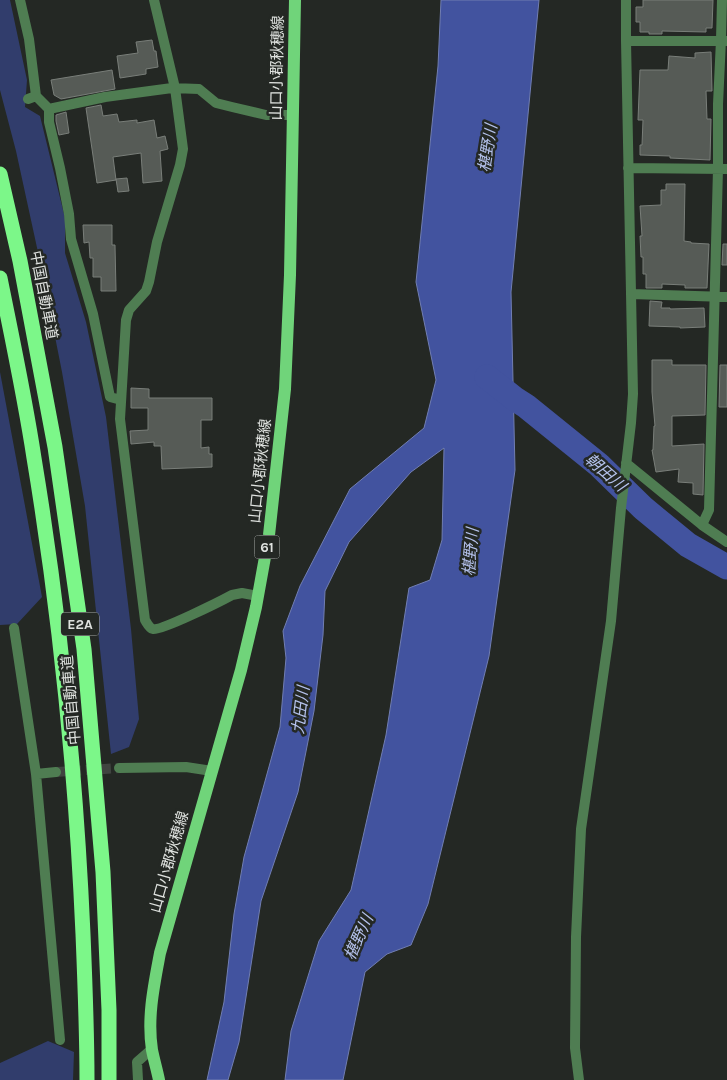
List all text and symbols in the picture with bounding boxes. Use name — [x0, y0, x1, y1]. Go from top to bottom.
street label: 山口小郡秋穂線 — [267, 15, 287, 121]
water label: 椹野川 — [474, 121, 501, 173]
street label: 中国自動車道 — [27, 249, 61, 341]
street label: 山口小郡秋穂線 — [246, 418, 274, 524]
water label: 朝田川 — [581, 449, 632, 497]
water label: 椹野川 — [459, 525, 482, 577]
road number: 61 — [254, 536, 280, 558]
road number: E2A — [61, 612, 99, 636]
street label: 中国自動車道 — [58, 654, 84, 746]
water label: 九田川 — [288, 683, 313, 735]
street label: 山口小郡秋穂線 — [146, 809, 192, 915]
water label: 椹野川 — [340, 910, 378, 963]

